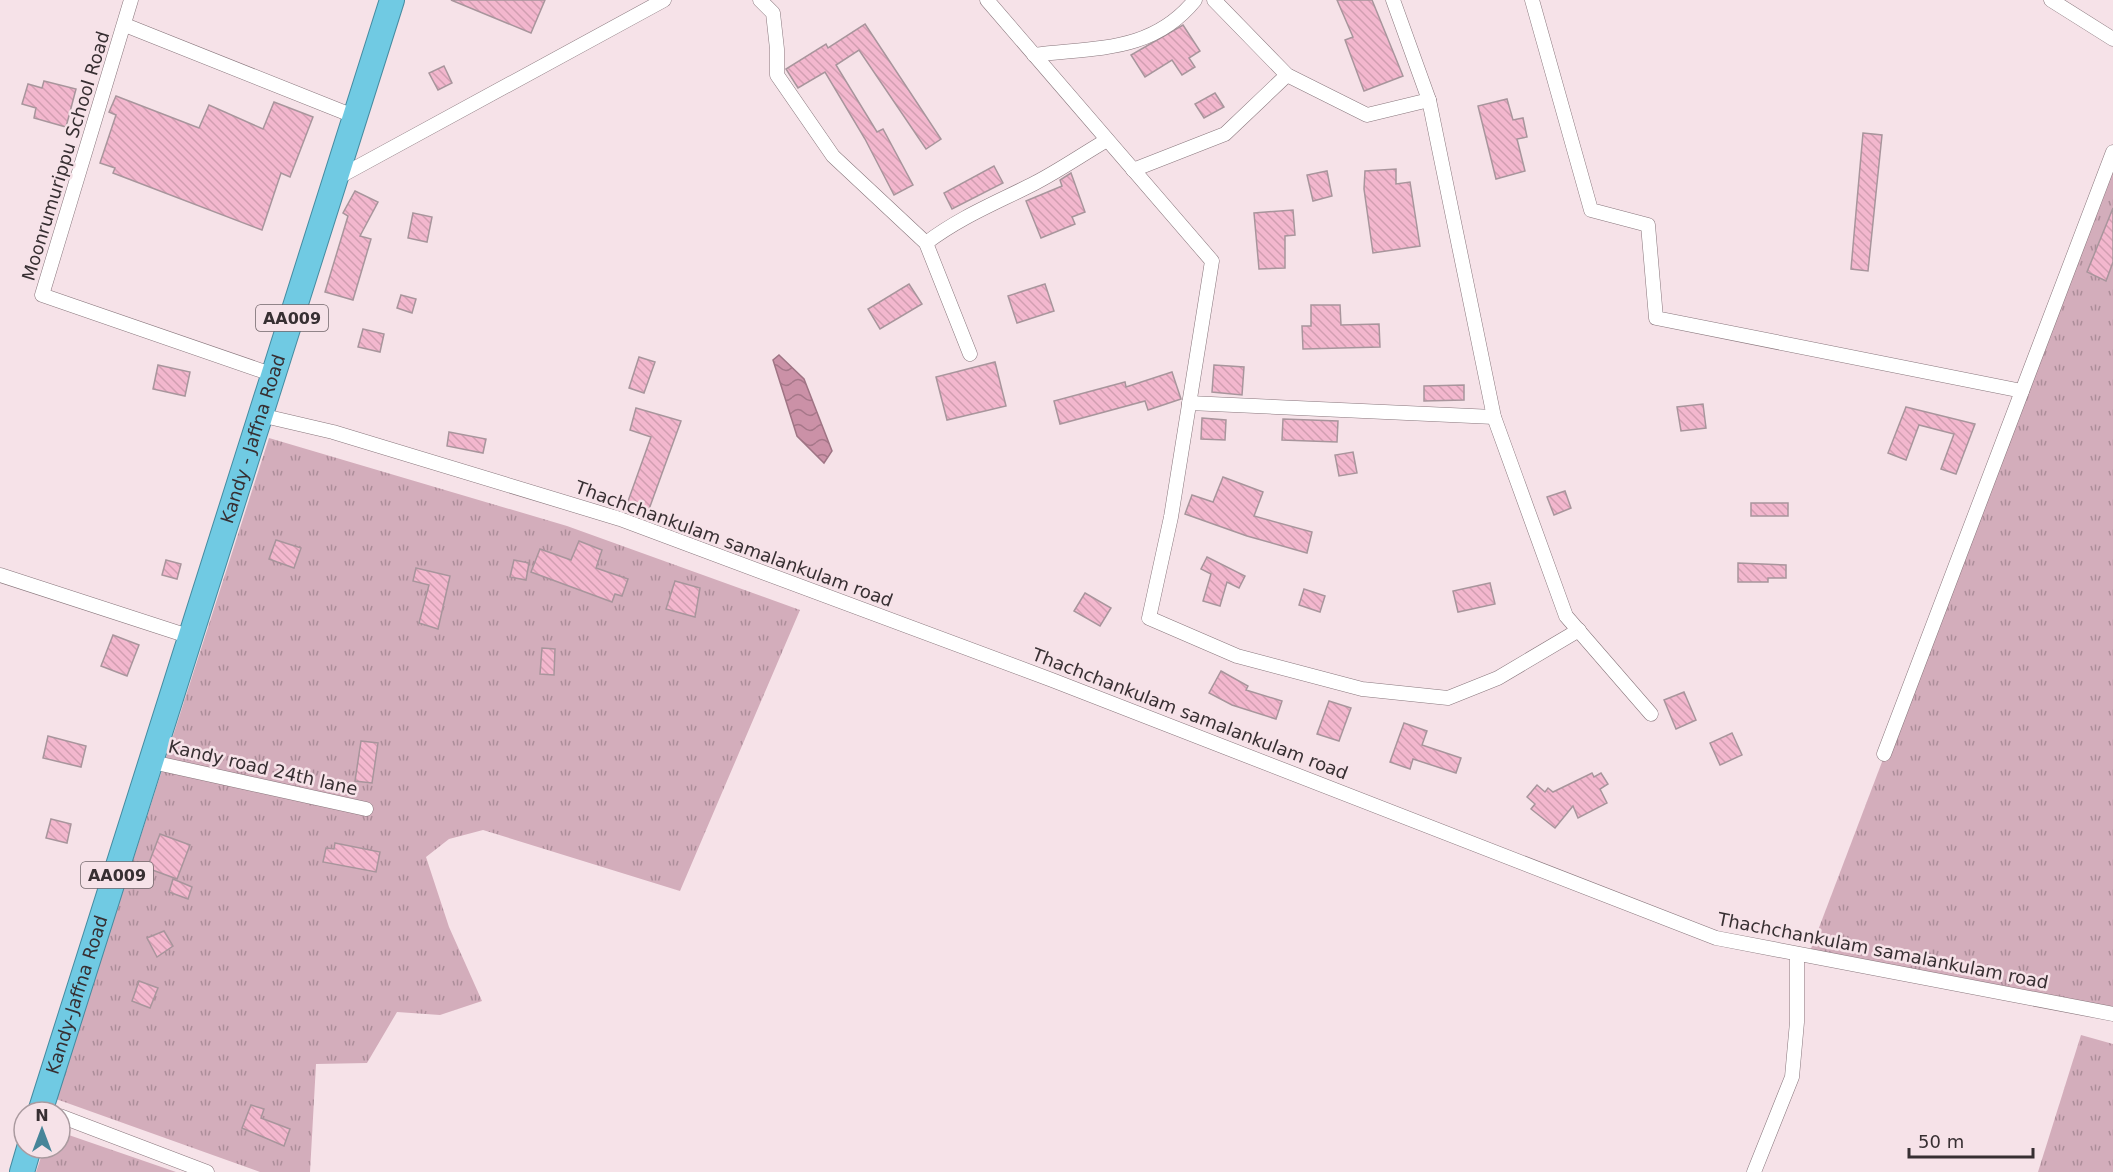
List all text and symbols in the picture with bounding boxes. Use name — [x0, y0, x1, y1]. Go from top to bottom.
street label: Moonrumurippu School Road — [18, 29, 114, 283]
road number: AA009 — [256, 305, 328, 331]
street label: Kandy - Jaffna Road — [216, 352, 289, 526]
street label: Thachchankulam samalankulam road — [572, 476, 896, 611]
street label: Thachchankulam samalankulam road — [1028, 643, 1351, 784]
street label: Kandy road 24th lane — [166, 736, 360, 800]
road number: AA009 — [81, 862, 153, 888]
street label: Thachchankulam samalankulam road — [1715, 908, 2050, 993]
street label: Kandy-Jaffna Road — [42, 913, 112, 1077]
north arrow — [12, 1100, 72, 1160]
text: N — [35, 1106, 49, 1125]
scale bar — [1909, 1121, 2034, 1159]
text: 50 m — [1918, 1131, 1964, 1152]

